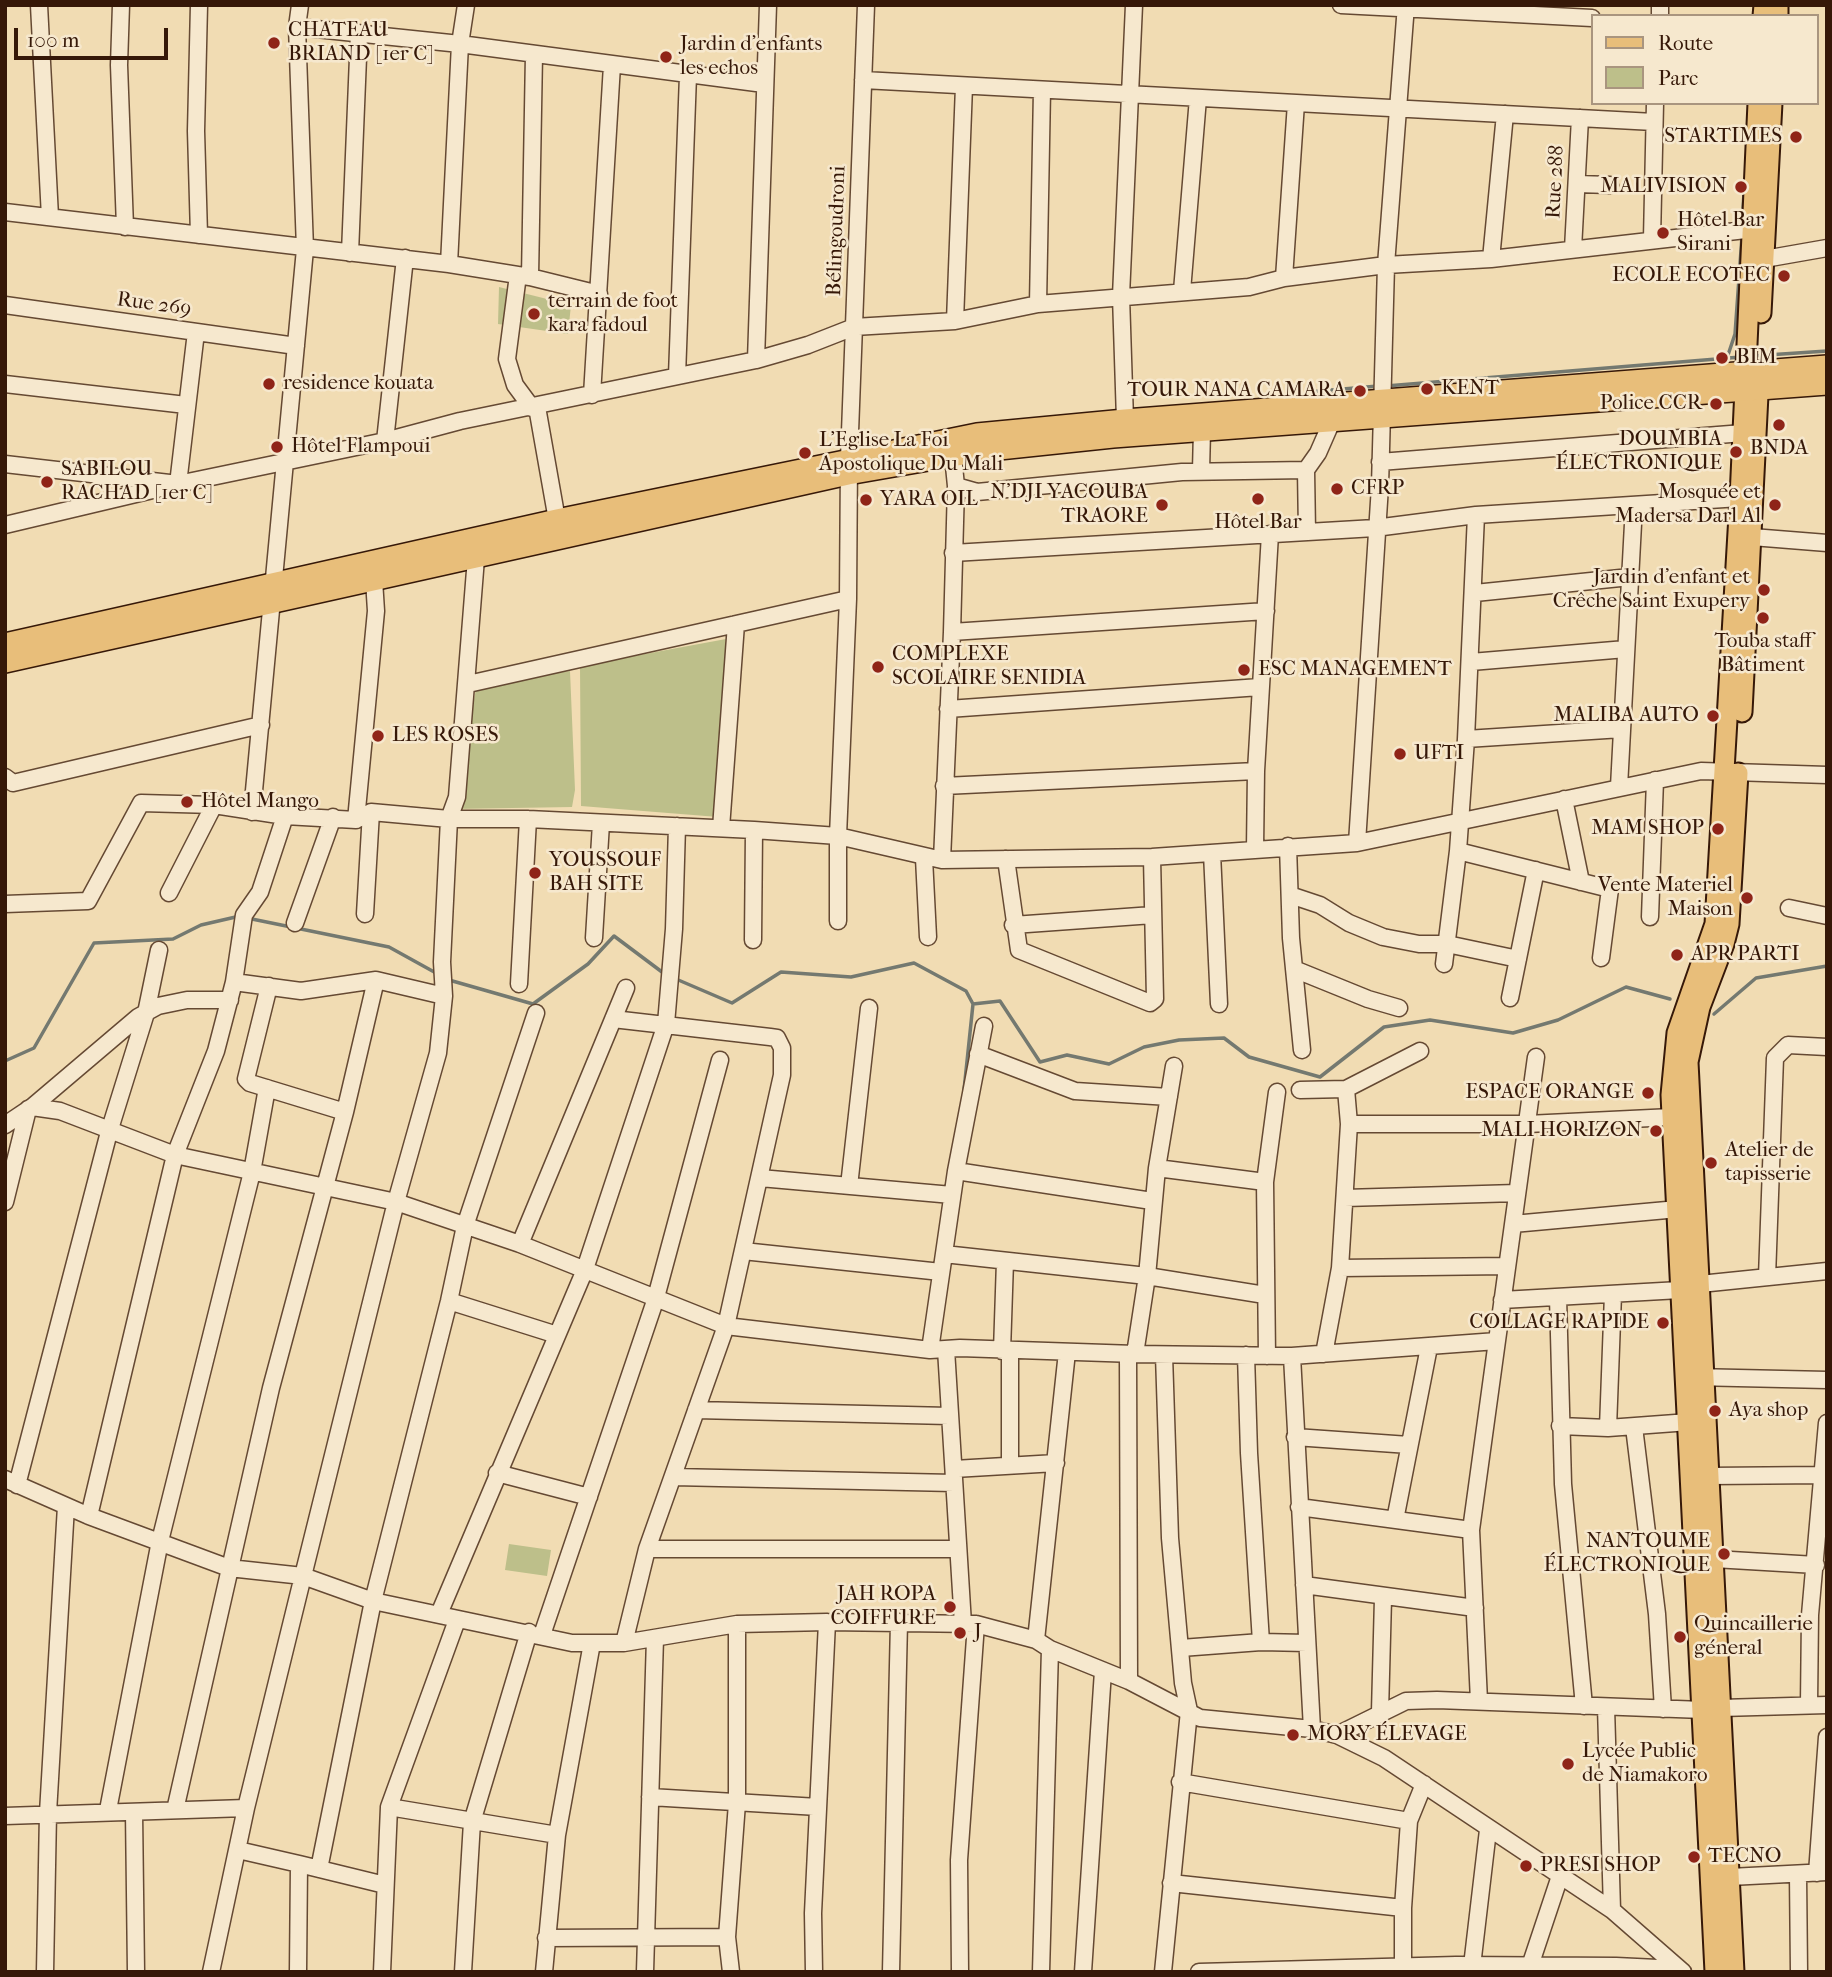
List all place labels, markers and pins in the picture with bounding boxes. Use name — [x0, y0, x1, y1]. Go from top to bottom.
place label: CHATEAU BRIAND [1er C] — [288, 18, 434, 68]
place label: Jardin d'enfants les echos — [680, 32, 822, 82]
marker: CHATEAU BRIAND [1er C] — [266, 35, 282, 51]
marker: Jardin d'enfants les echos — [658, 49, 674, 65]
place label: STARTIMES — [1664, 124, 1782, 150]
marker: STARTIMES — [1788, 129, 1804, 145]
place label: MALIVISION — [1600, 174, 1727, 200]
marker: MALIVISION — [1733, 179, 1749, 195]
place label: Hôtel Bar Sirani — [1677, 208, 1764, 258]
marker: Hôtel Bar Sirani — [1655, 225, 1671, 241]
place label: ECOLE ECOTEC — [1612, 263, 1770, 289]
marker: ECOLE ECOTEC — [1776, 268, 1792, 284]
place label: terrain de foot kara fadoul — [548, 289, 678, 339]
marker: terrain de foot kara fadoul — [526, 306, 542, 322]
place label: BIM — [1736, 345, 1777, 371]
marker: BIM — [1714, 350, 1730, 366]
place label: residence kouata — [283, 371, 434, 397]
marker: residence kouata — [261, 376, 277, 392]
place label: KENT — [1441, 376, 1499, 402]
place label: TOUR NANA CAMARA — [1127, 378, 1346, 404]
marker: KENT — [1419, 381, 1435, 397]
marker: TOUR NANA CAMARA — [1352, 383, 1368, 399]
place label: Police CCR — [1600, 391, 1702, 417]
marker: Police CCR — [1708, 396, 1724, 412]
marker: BNDA — [1771, 417, 1787, 433]
place label: DOUMBIA ÉLECTRONIQUE — [1556, 427, 1722, 477]
place label: L'Eglise La Foi Apostolique Du Mali — [819, 428, 1003, 478]
place label: Hôtel Flampoui — [291, 434, 430, 460]
place label: BNDA — [1750, 436, 1808, 462]
marker: Hôtel Flampoui — [269, 439, 285, 455]
marker: DOUMBIA ÉLECTRONIQUE — [1728, 444, 1744, 460]
marker: L'Eglise La Foi Apostolique Du Mali — [797, 445, 813, 461]
place label: SABILOU RACHAD [1er C] — [61, 457, 213, 507]
marker: SABILOU RACHAD [1er C] — [39, 474, 55, 490]
place label: CFRP — [1351, 476, 1404, 502]
place label: N'DJI YACOUBA TRAORE — [990, 480, 1148, 530]
place label: Mosquée et Madersa Darl Al — [1615, 480, 1761, 530]
marker: CFRP — [1329, 481, 1345, 497]
place label: YARA OIL — [880, 487, 978, 513]
marker: Hôtel Bar — [1250, 491, 1266, 507]
marker: YARA OIL — [858, 492, 874, 508]
marker: N'DJI YACOUBA TRAORE — [1154, 497, 1170, 513]
marker: Mosquée et Madersa Darl Al — [1767, 497, 1783, 513]
place label: Hôtel Bar — [1214, 510, 1302, 536]
place label: Jardin d'enfant et Crêche Saint Exupery — [1553, 565, 1750, 615]
marker: Jardin d'enfant et Crêche Saint Exupery — [1756, 582, 1772, 598]
marker: Touba staff Bâtiment — [1755, 610, 1771, 626]
place label: Touba staff Bâtiment — [1715, 629, 1811, 679]
place label: COMPLEXE SCOLAIRE SENIDIA — [892, 642, 1086, 692]
place label: ESC MANAGEMENT — [1258, 657, 1452, 683]
marker: COMPLEXE SCOLAIRE SENIDIA — [870, 659, 886, 675]
marker: ESC MANAGEMENT — [1236, 662, 1252, 678]
place label: MALIBA AUTO — [1554, 703, 1699, 729]
marker: MALIBA AUTO — [1705, 708, 1721, 724]
place label: LES ROSES — [392, 723, 499, 749]
marker: LES ROSES — [370, 728, 386, 744]
place label: UFTI — [1414, 741, 1464, 767]
marker: UFTI — [1392, 746, 1408, 762]
place label: Hôtel Mango — [201, 789, 319, 815]
marker: Hôtel Mango — [179, 794, 195, 810]
place label: MAM SHOP — [1591, 816, 1704, 842]
marker: MAM SHOP — [1710, 821, 1726, 837]
place label: YOUSSOUF BAH SITE — [549, 848, 661, 898]
marker: YOUSSOUF BAH SITE — [527, 865, 543, 881]
place label: Vente Materiel Maison — [1598, 873, 1733, 923]
marker: Vente Materiel Maison — [1739, 890, 1755, 906]
place label: APR PARTI — [1691, 942, 1799, 968]
marker: APR PARTI — [1669, 947, 1685, 963]
place label: ESPACE ORANGE — [1465, 1080, 1634, 1106]
marker: ESPACE ORANGE — [1640, 1085, 1656, 1101]
place label: MALI HORIZON — [1481, 1118, 1642, 1144]
marker: MALI HORIZON — [1648, 1123, 1664, 1139]
place label: Atelier de tapisserie — [1725, 1138, 1814, 1188]
marker: Atelier de tapisserie — [1703, 1155, 1719, 1171]
place label: COLLAGE RAPIDE — [1469, 1310, 1649, 1336]
marker: COLLAGE RAPIDE — [1655, 1315, 1671, 1331]
place label: Aya shop — [1729, 1398, 1808, 1424]
marker: Aya shop — [1707, 1403, 1723, 1419]
place label: NANTOUME ÉLECTRONIQUE — [1544, 1529, 1710, 1579]
marker: NANTOUME ÉLECTRONIQUE — [1716, 1546, 1732, 1562]
place label: JAH ROPA COIFFURE — [830, 1582, 936, 1632]
marker: JAH ROPA COIFFURE — [942, 1599, 958, 1615]
place label: Quincaillerie géneral — [1694, 1612, 1813, 1662]
place label: J — [974, 1620, 982, 1646]
marker: J — [952, 1625, 968, 1641]
marker: Quincaillerie géneral — [1672, 1629, 1688, 1645]
place label: MORY ÉLEVAGE — [1307, 1722, 1467, 1748]
marker: MORY ÉLEVAGE — [1285, 1727, 1301, 1743]
place label: Lycée Public de Niamakoro — [1582, 1739, 1708, 1789]
marker: Lycée Public de Niamakoro — [1560, 1756, 1576, 1772]
place label: TECNO — [1708, 1844, 1781, 1870]
marker: TECNO — [1686, 1849, 1702, 1865]
place label: PRESI SHOP — [1540, 1853, 1661, 1879]
marker: PRESI SHOP — [1518, 1858, 1534, 1874]

